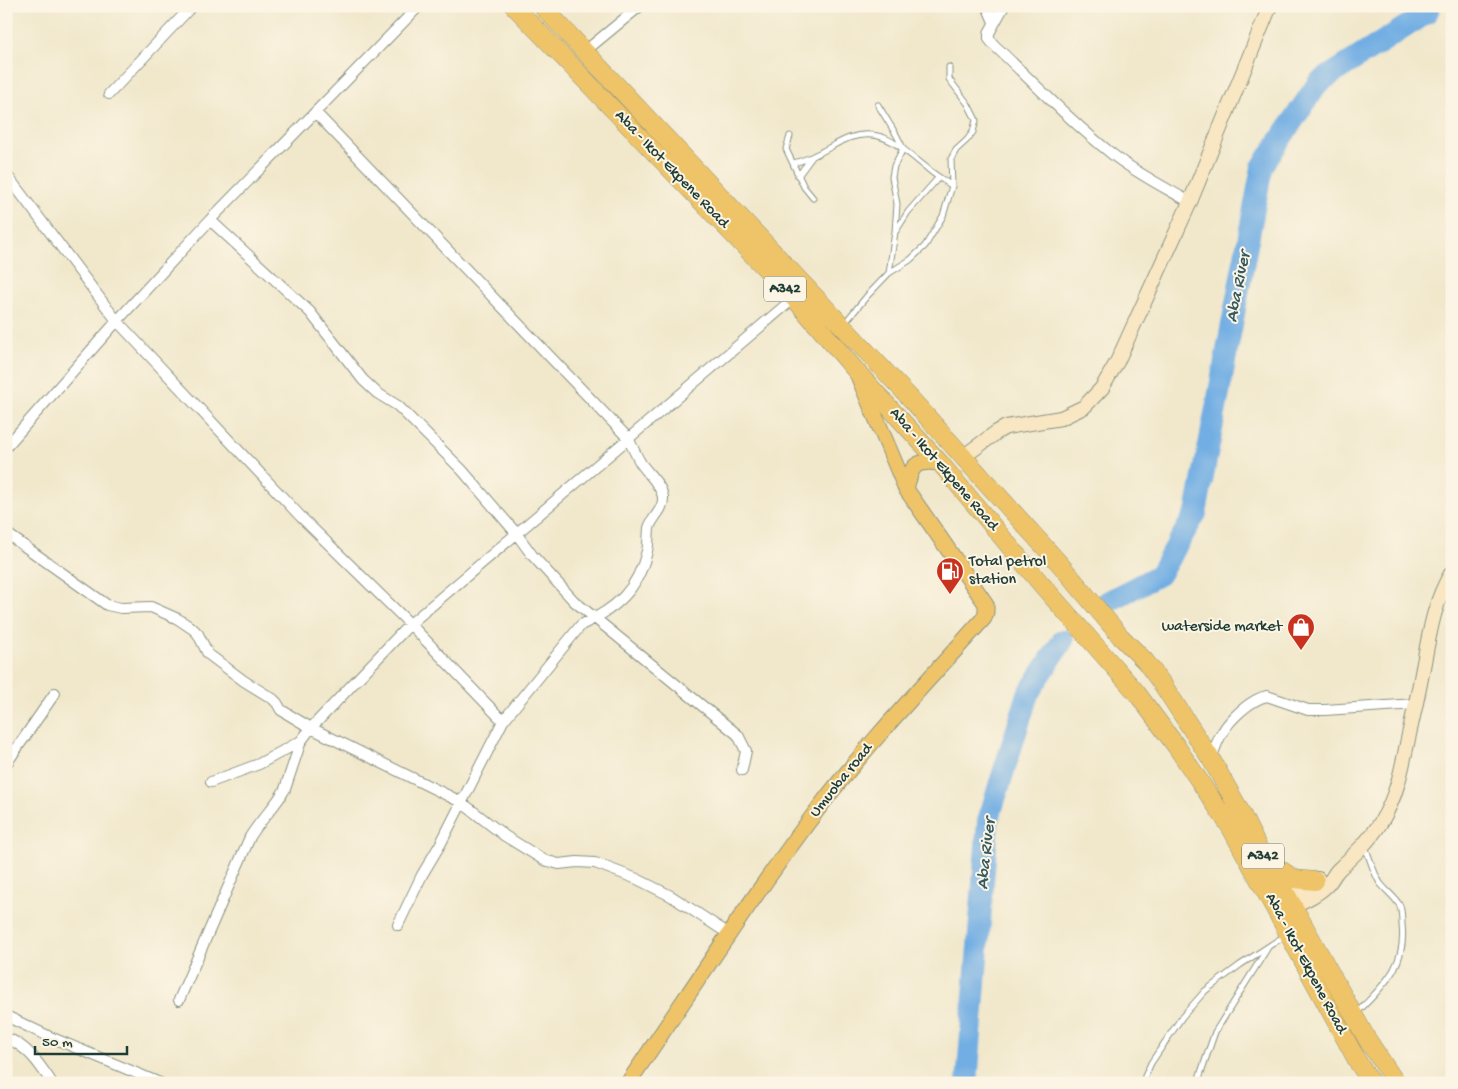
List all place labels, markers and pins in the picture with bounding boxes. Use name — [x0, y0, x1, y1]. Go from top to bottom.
place label: Total petrol station — [968, 553, 1046, 590]
fuel station icon: Total petrol station — [935, 556, 965, 595]
shop icon: waterside market — [1286, 612, 1316, 651]
place label: waterside market — [1162, 618, 1283, 637]

